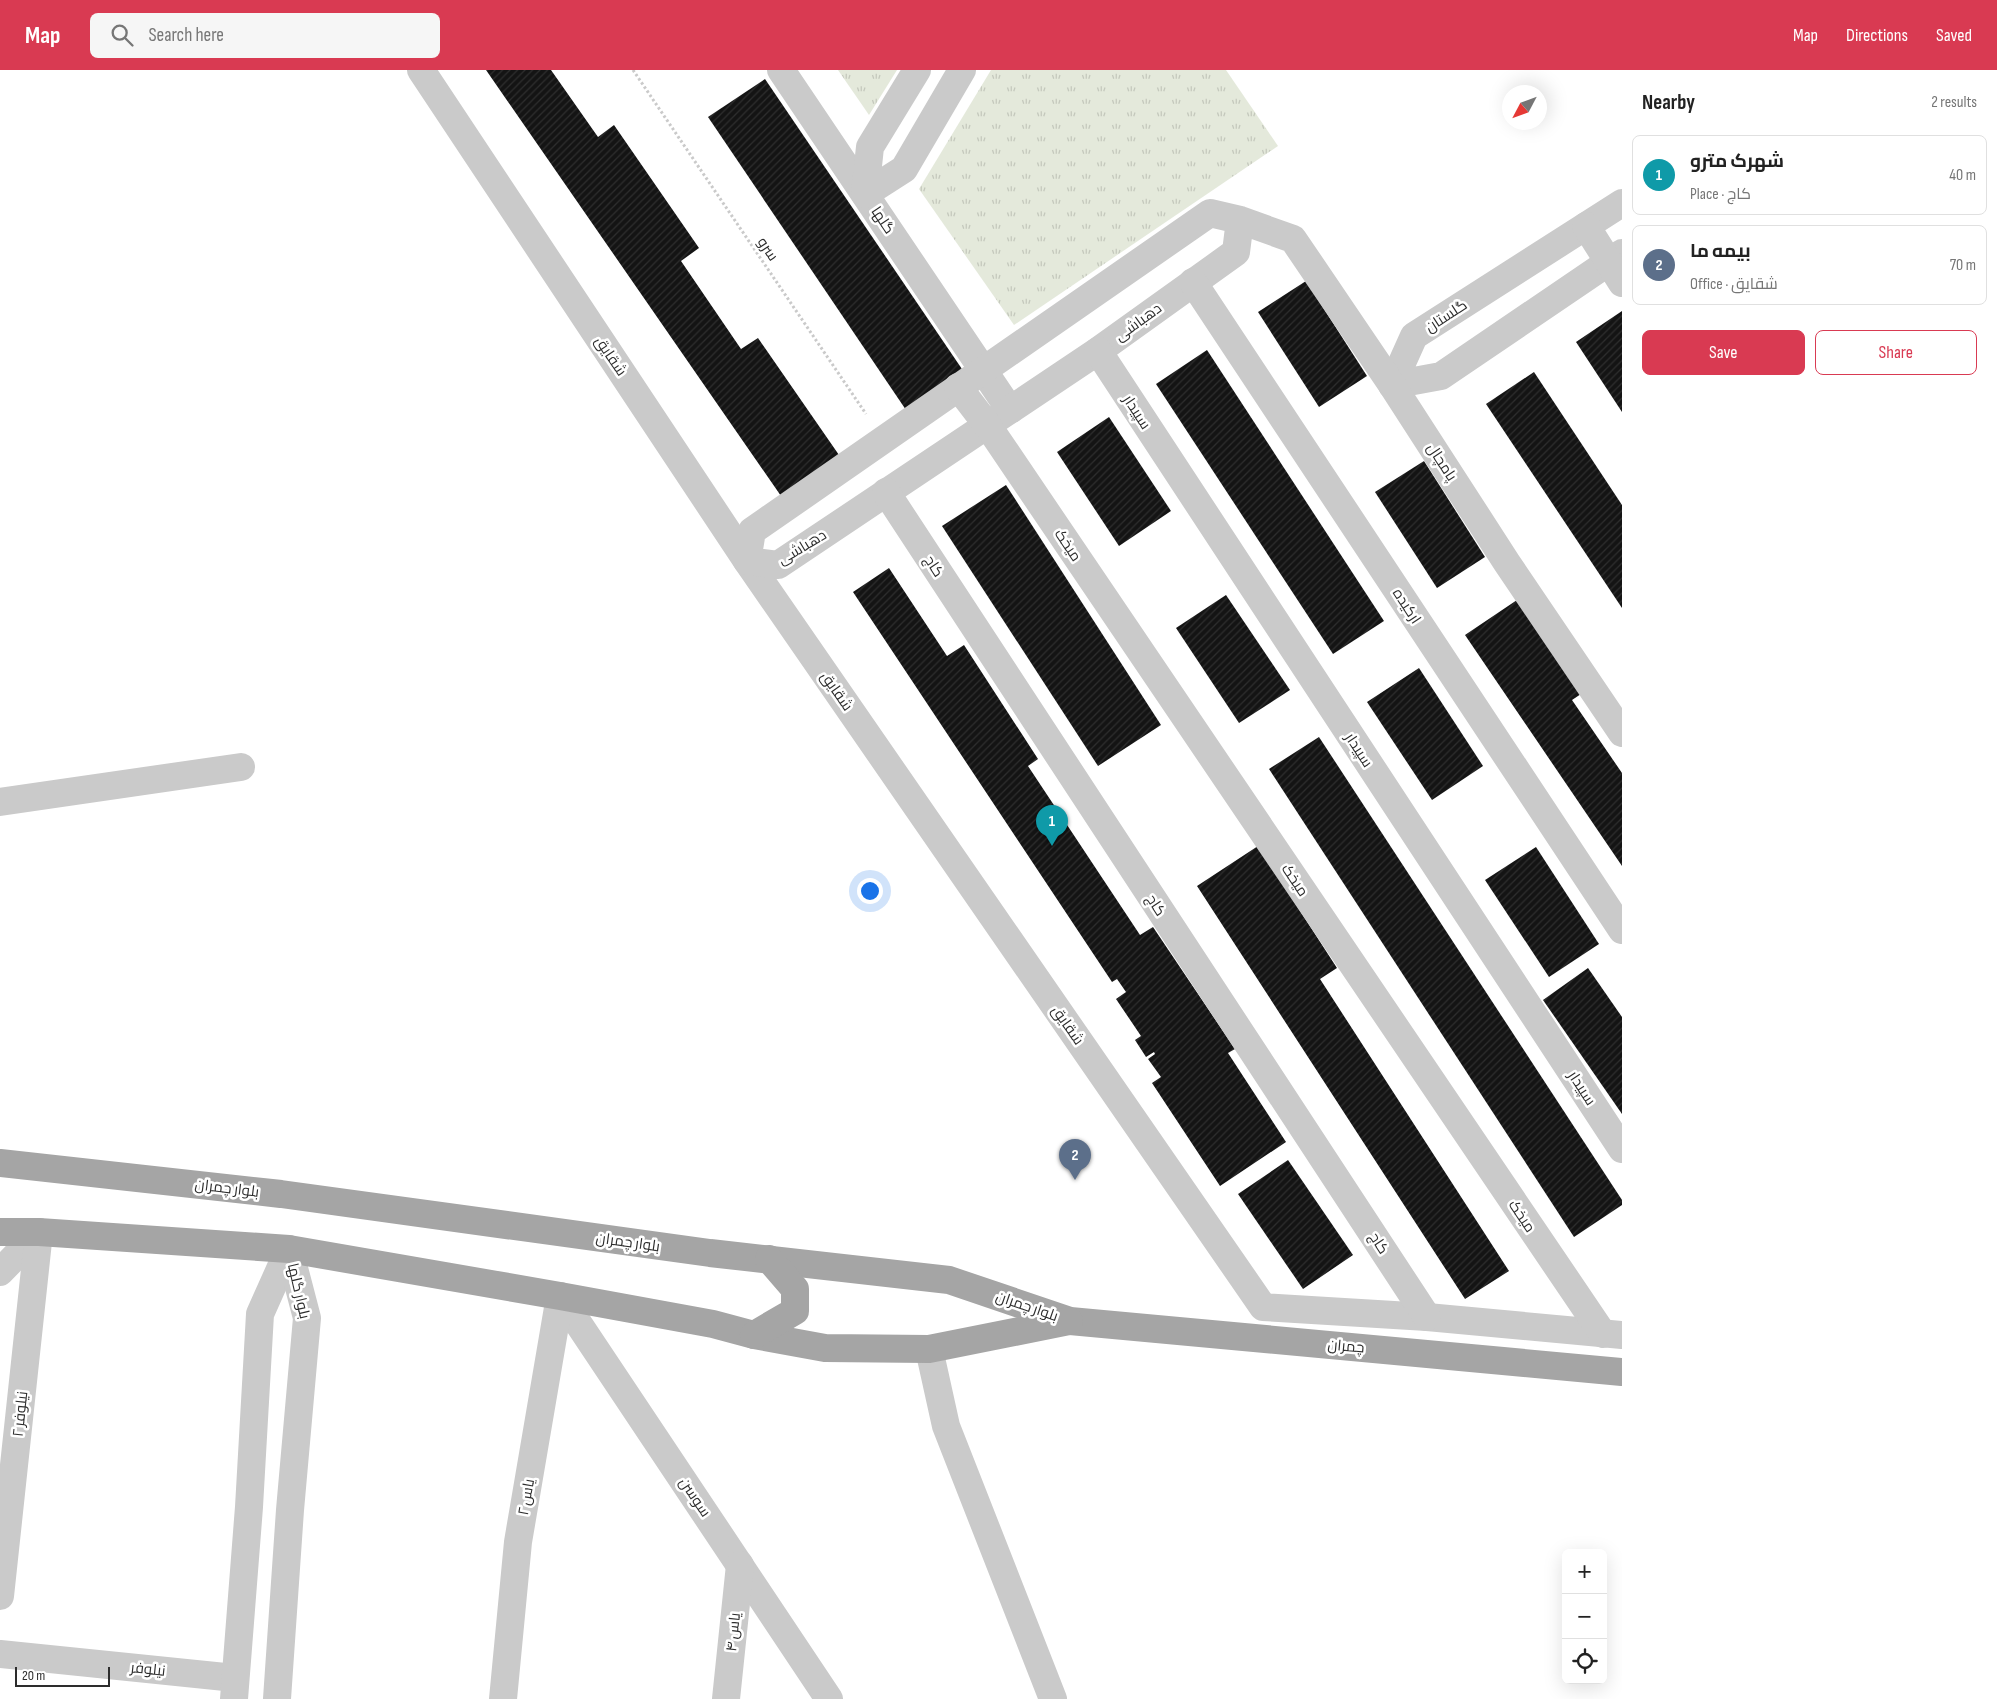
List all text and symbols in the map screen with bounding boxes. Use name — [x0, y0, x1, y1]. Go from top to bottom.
search box — [90, 13, 440, 58]
text: Map — [25, 21, 60, 50]
icon: search — [108, 21, 136, 49]
text: Search here — [148, 24, 224, 47]
text: Map — [1793, 25, 1818, 46]
text: Directions — [1846, 25, 1908, 46]
text: Saved — [1936, 25, 1972, 46]
north arrow — [1502, 85, 1547, 130]
text: Nearby — [1642, 90, 1695, 115]
text: 2 results — [1931, 93, 1977, 112]
text: شهرک مترو — [1690, 150, 1784, 173]
text: 1 — [1656, 166, 1662, 185]
text: 40 m — [1949, 166, 1976, 185]
text: Place · کاج — [1690, 185, 1751, 204]
street label: گلها — [867, 203, 899, 238]
street label: سرو — [753, 234, 782, 265]
text: بیمه ما — [1690, 240, 1751, 263]
text: 2 — [1655, 256, 1663, 275]
text: 70 m — [1950, 256, 1976, 275]
text: Office · شقایق — [1690, 275, 1778, 294]
street label: گلستان — [1422, 296, 1471, 337]
street label: دهباشی — [1111, 299, 1166, 346]
button: Save — [1642, 330, 1805, 375]
button: Share — [1815, 330, 1977, 375]
street label: شقایق — [590, 333, 631, 380]
street label: سپیدار — [1118, 391, 1155, 433]
street label: پامچال — [1422, 440, 1461, 485]
street label: دهباشی — [774, 525, 830, 569]
street label: میخک — [1050, 525, 1085, 565]
street label: کاج — [919, 552, 948, 581]
street label: ارکیده — [1388, 585, 1425, 628]
street label: شقایق — [816, 668, 857, 715]
street label: سپیدار — [1340, 729, 1377, 771]
pin: 1 — [1036, 805, 1068, 846]
street label: میخک — [1277, 860, 1312, 900]
your location — [857, 878, 883, 904]
street label: کاج — [1141, 891, 1170, 920]
street label: شقایق — [1047, 1002, 1088, 1049]
street label: سپیدار — [1563, 1067, 1600, 1109]
pin: 2 — [1059, 1139, 1091, 1180]
street label: بلوار چمران — [194, 1175, 260, 1202]
street label: میخک — [1504, 1196, 1539, 1236]
street label: بلوار چمران — [595, 1229, 661, 1256]
street label: کاج — [1364, 1229, 1393, 1258]
street label: بلوار گلها — [283, 1261, 314, 1321]
street label: بلوار چمران — [993, 1287, 1060, 1326]
street label: چمران — [1327, 1335, 1365, 1358]
street label: نیلوفر ۲ — [9, 1390, 32, 1438]
street label: سوسن — [674, 1474, 715, 1521]
street label: یاس ۲ — [514, 1477, 539, 1517]
map controls — [1562, 1549, 1607, 1684]
button: + — [1562, 1549, 1607, 1594]
button: − — [1562, 1594, 1607, 1639]
street label: یاس ۴ — [722, 1612, 745, 1652]
button: locate — [1562, 1639, 1607, 1684]
street label: نیلوفر — [128, 1658, 166, 1681]
scale bar — [15, 1664, 110, 1687]
text: 20 m — [22, 1667, 45, 1684]

